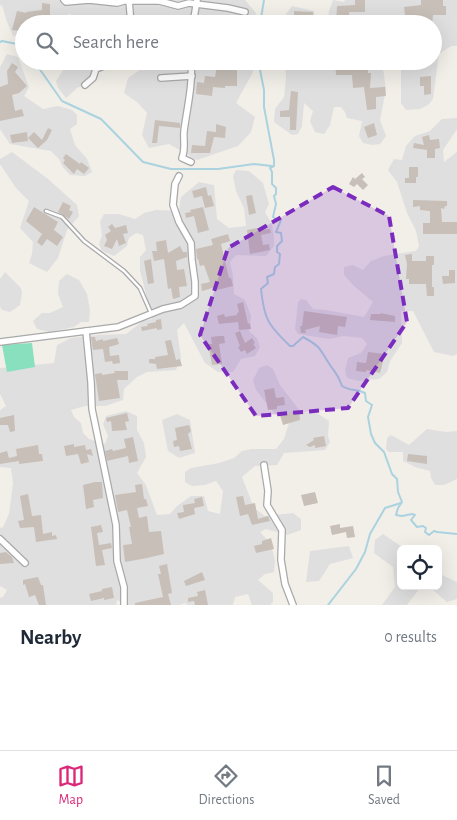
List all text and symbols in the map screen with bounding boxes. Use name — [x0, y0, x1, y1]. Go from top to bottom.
search box — [15, 15, 442, 70]
icon: search — [33, 29, 61, 57]
text: Search here — [73, 33, 159, 52]
map controls — [397, 545, 442, 590]
button: locate — [397, 545, 442, 590]
text: Nearby — [20, 627, 81, 648]
text: 0 results — [384, 629, 437, 645]
tab: Map — [57, 762, 85, 809]
tab: Directions — [199, 762, 254, 809]
tab: Saved — [368, 762, 400, 809]

